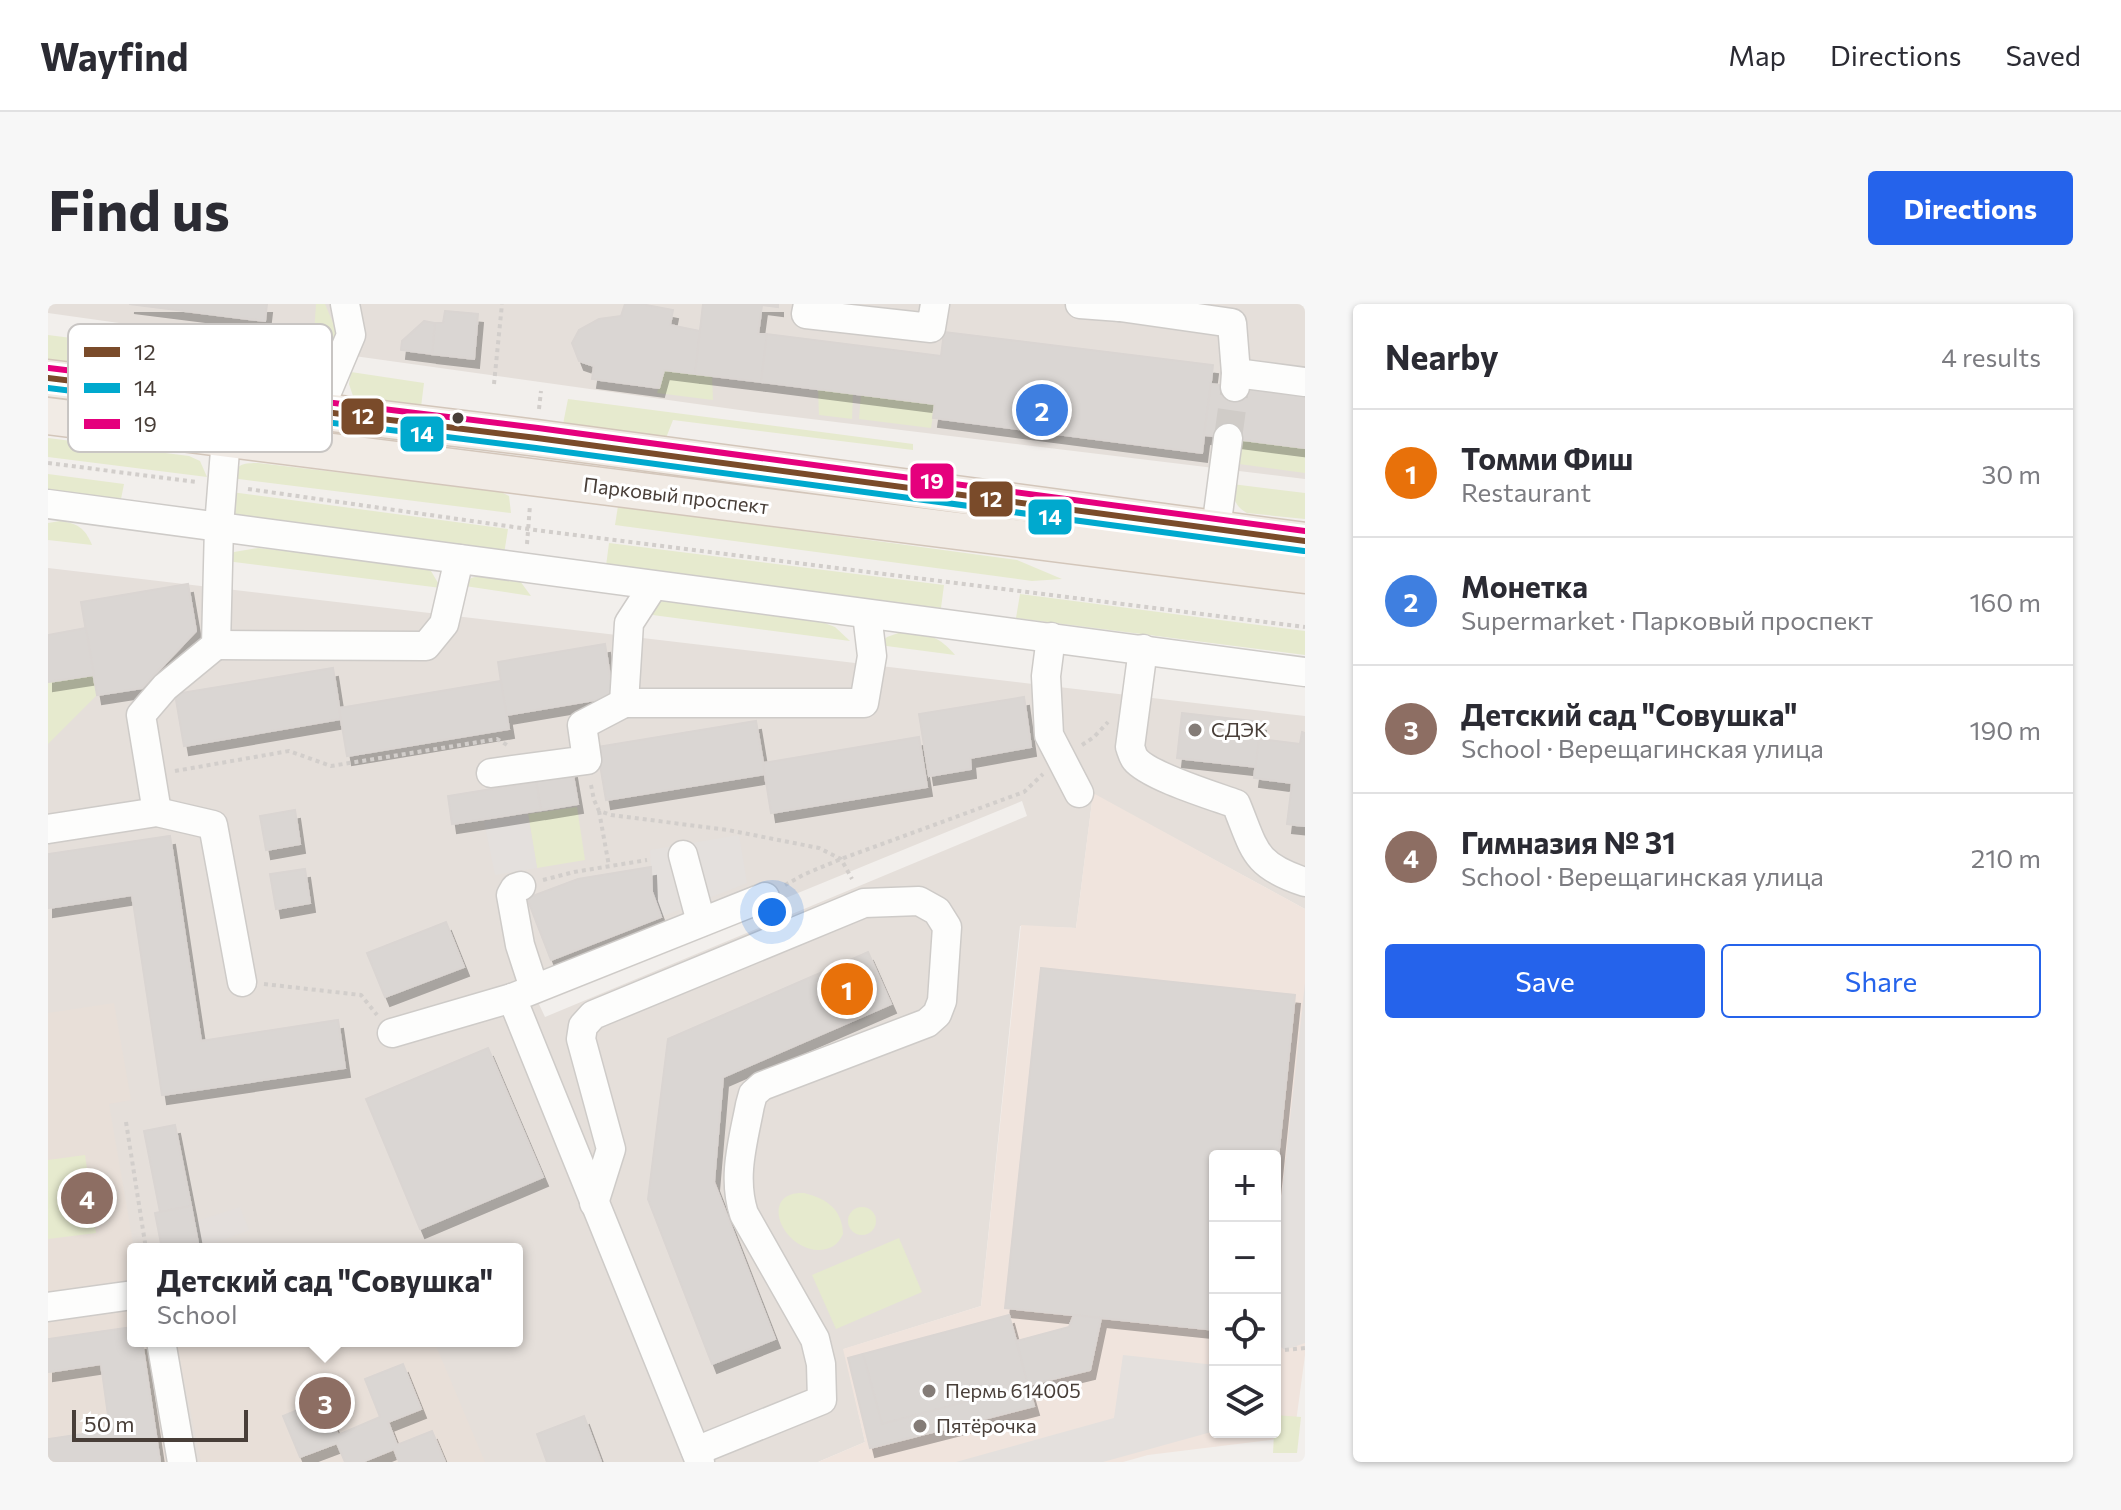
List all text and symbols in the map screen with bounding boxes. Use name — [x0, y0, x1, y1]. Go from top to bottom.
text: Wayfind — [40, 32, 188, 79]
text: Map — [1728, 38, 1786, 72]
text: Directions — [1830, 38, 1961, 72]
text: Saved — [2005, 38, 2081, 72]
button: Directions — [1868, 171, 2073, 245]
text: Find us — [48, 174, 230, 243]
legend — [68, 324, 332, 452]
text: Nearby — [1385, 335, 1499, 377]
text: 12 — [134, 338, 156, 365]
text: 4 results — [1941, 341, 2041, 372]
text: 14 — [134, 374, 157, 401]
pin: 2 — [1016, 380, 1068, 440]
line badge: 12 — [340, 397, 385, 436]
text: 12 — [352, 402, 374, 429]
text: 19 — [134, 410, 157, 437]
unlabelled marker — [450, 410, 466, 426]
line badge: 14 — [399, 415, 445, 453]
text: 14 — [410, 420, 434, 447]
text: Томми Фиш — [1461, 439, 1633, 476]
text: 1 — [1405, 458, 1417, 489]
text: 30 m — [1982, 458, 2041, 489]
line badge: 19 — [909, 462, 955, 500]
text: 19 — [920, 467, 944, 494]
street label: Парковый проспект — [582, 472, 770, 518]
text: Restaurant — [1461, 476, 1591, 507]
line badge: 12 — [968, 480, 1014, 518]
text: 12 — [980, 485, 1002, 512]
line badge: 14 — [1027, 498, 1073, 536]
text: 14 — [1038, 503, 1062, 530]
text: Монетка — [1461, 567, 1588, 604]
text: 2 — [1404, 586, 1418, 617]
text: 160 m — [1969, 586, 2041, 617]
text: Supermarket · Парковый проспект — [1461, 604, 1873, 635]
text: Детский сад "Совушка" — [1461, 695, 1797, 732]
text: 3 — [1403, 714, 1419, 745]
text: 190 m — [1969, 714, 2041, 745]
place label: СДЭК — [1211, 717, 1268, 741]
marker: СДЭК — [1186, 721, 1204, 739]
text: School · Верещагинская улица — [1461, 732, 1824, 763]
text: Гимназия № 31 — [1461, 823, 1676, 860]
text: 4 — [1403, 842, 1419, 873]
text: 210 m — [1971, 842, 2041, 873]
text: School · Верещагинская улица — [1461, 860, 1824, 891]
your location — [752, 892, 792, 932]
button: Save — [1385, 944, 1705, 1018]
button: Share — [1721, 944, 2041, 1018]
pin: 1 — [821, 959, 873, 1019]
map controls — [1209, 1150, 1281, 1438]
button: + — [1209, 1150, 1281, 1222]
pin: 4 — [61, 1168, 113, 1228]
button: − — [1209, 1222, 1281, 1294]
popup — [127, 1243, 523, 1347]
text: Детский сад "Совушка" — [157, 1261, 493, 1298]
button: locate — [1209, 1294, 1281, 1366]
text: School — [157, 1298, 238, 1329]
button: layers — [1209, 1366, 1281, 1438]
pin: 3 — [299, 1373, 351, 1433]
place label: Пермь 614005 — [945, 1378, 1081, 1402]
marker: Пермь 614005 — [920, 1382, 938, 1400]
scale bar — [72, 1406, 248, 1442]
text: 50 m — [84, 1410, 134, 1437]
place label: Пятёрочка — [936, 1413, 1037, 1437]
marker: Пятёрочка — [911, 1417, 929, 1435]

